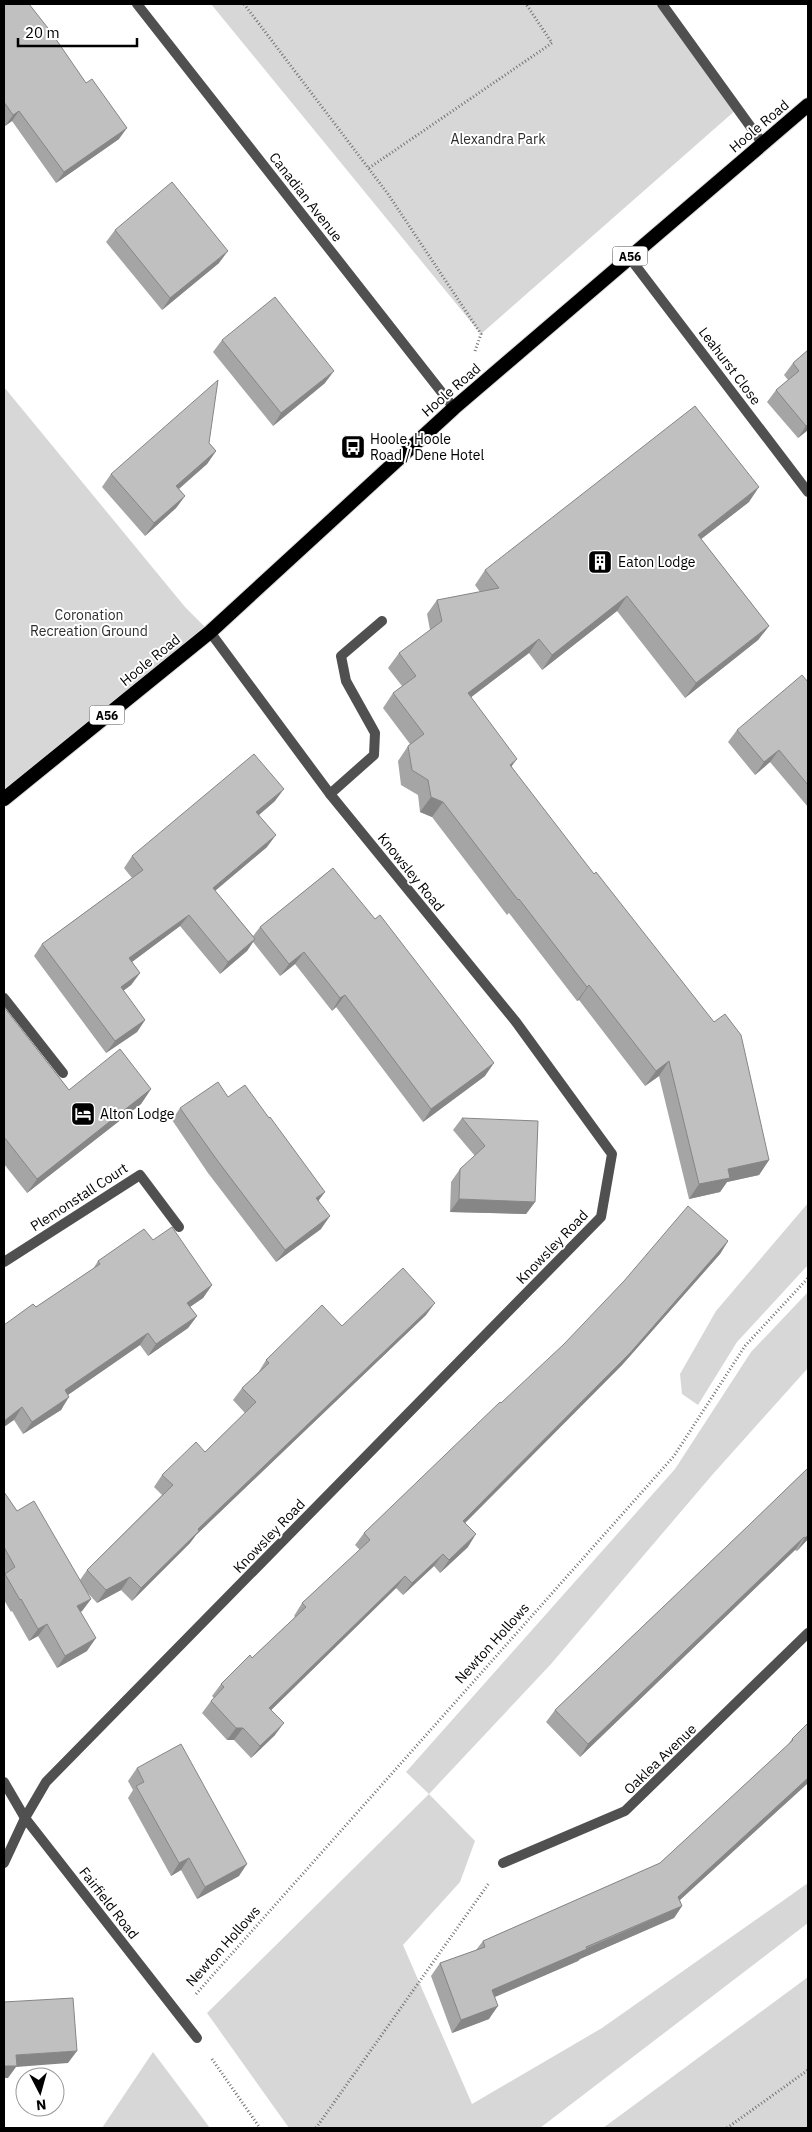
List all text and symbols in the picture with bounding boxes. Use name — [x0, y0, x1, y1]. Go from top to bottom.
scale bar — [18, 15, 136, 47]
text: 20 m — [25, 23, 60, 42]
street label: Hoole Road — [725, 96, 793, 156]
park label: Alexandra Park — [450, 130, 546, 148]
street label: Canadian Avenue — [265, 149, 347, 246]
road number: A56 — [612, 247, 648, 266]
street label: Leahurst Close — [695, 323, 765, 409]
street label: Hoole Road — [418, 359, 484, 421]
place label: Hoole, Hoole Road / Dene Hotel — [370, 430, 484, 464]
bus stop icon: Hoole, Hoole Road / Dene Hotel — [340, 434, 366, 460]
building icon: Eaton Lodge — [587, 549, 613, 575]
place label: Eaton Lodge — [618, 553, 696, 571]
park label: Coronation Recreation Ground — [30, 606, 148, 640]
street label: Hoole Road — [116, 630, 184, 690]
road number: A56 — [90, 706, 124, 724]
street label: Knowsley Road — [374, 829, 448, 915]
hotel icon: Alton Lodge — [70, 1101, 96, 1127]
place label: Alton Lodge — [100, 1105, 175, 1123]
street label: Plemonstall Court — [27, 1159, 131, 1235]
street label: Knowsley Road — [512, 1206, 592, 1288]
street label: Knowsley Road — [229, 1495, 309, 1577]
street label: Newton Hollows — [451, 1599, 533, 1687]
street label: Oaklea Avenue — [620, 1720, 700, 1798]
street label: Fairfield Road — [75, 1863, 143, 1943]
street label: Newton Hollows — [182, 1902, 264, 1990]
north arrow — [15, 2067, 65, 2117]
text: N — [35, 2095, 47, 2114]

